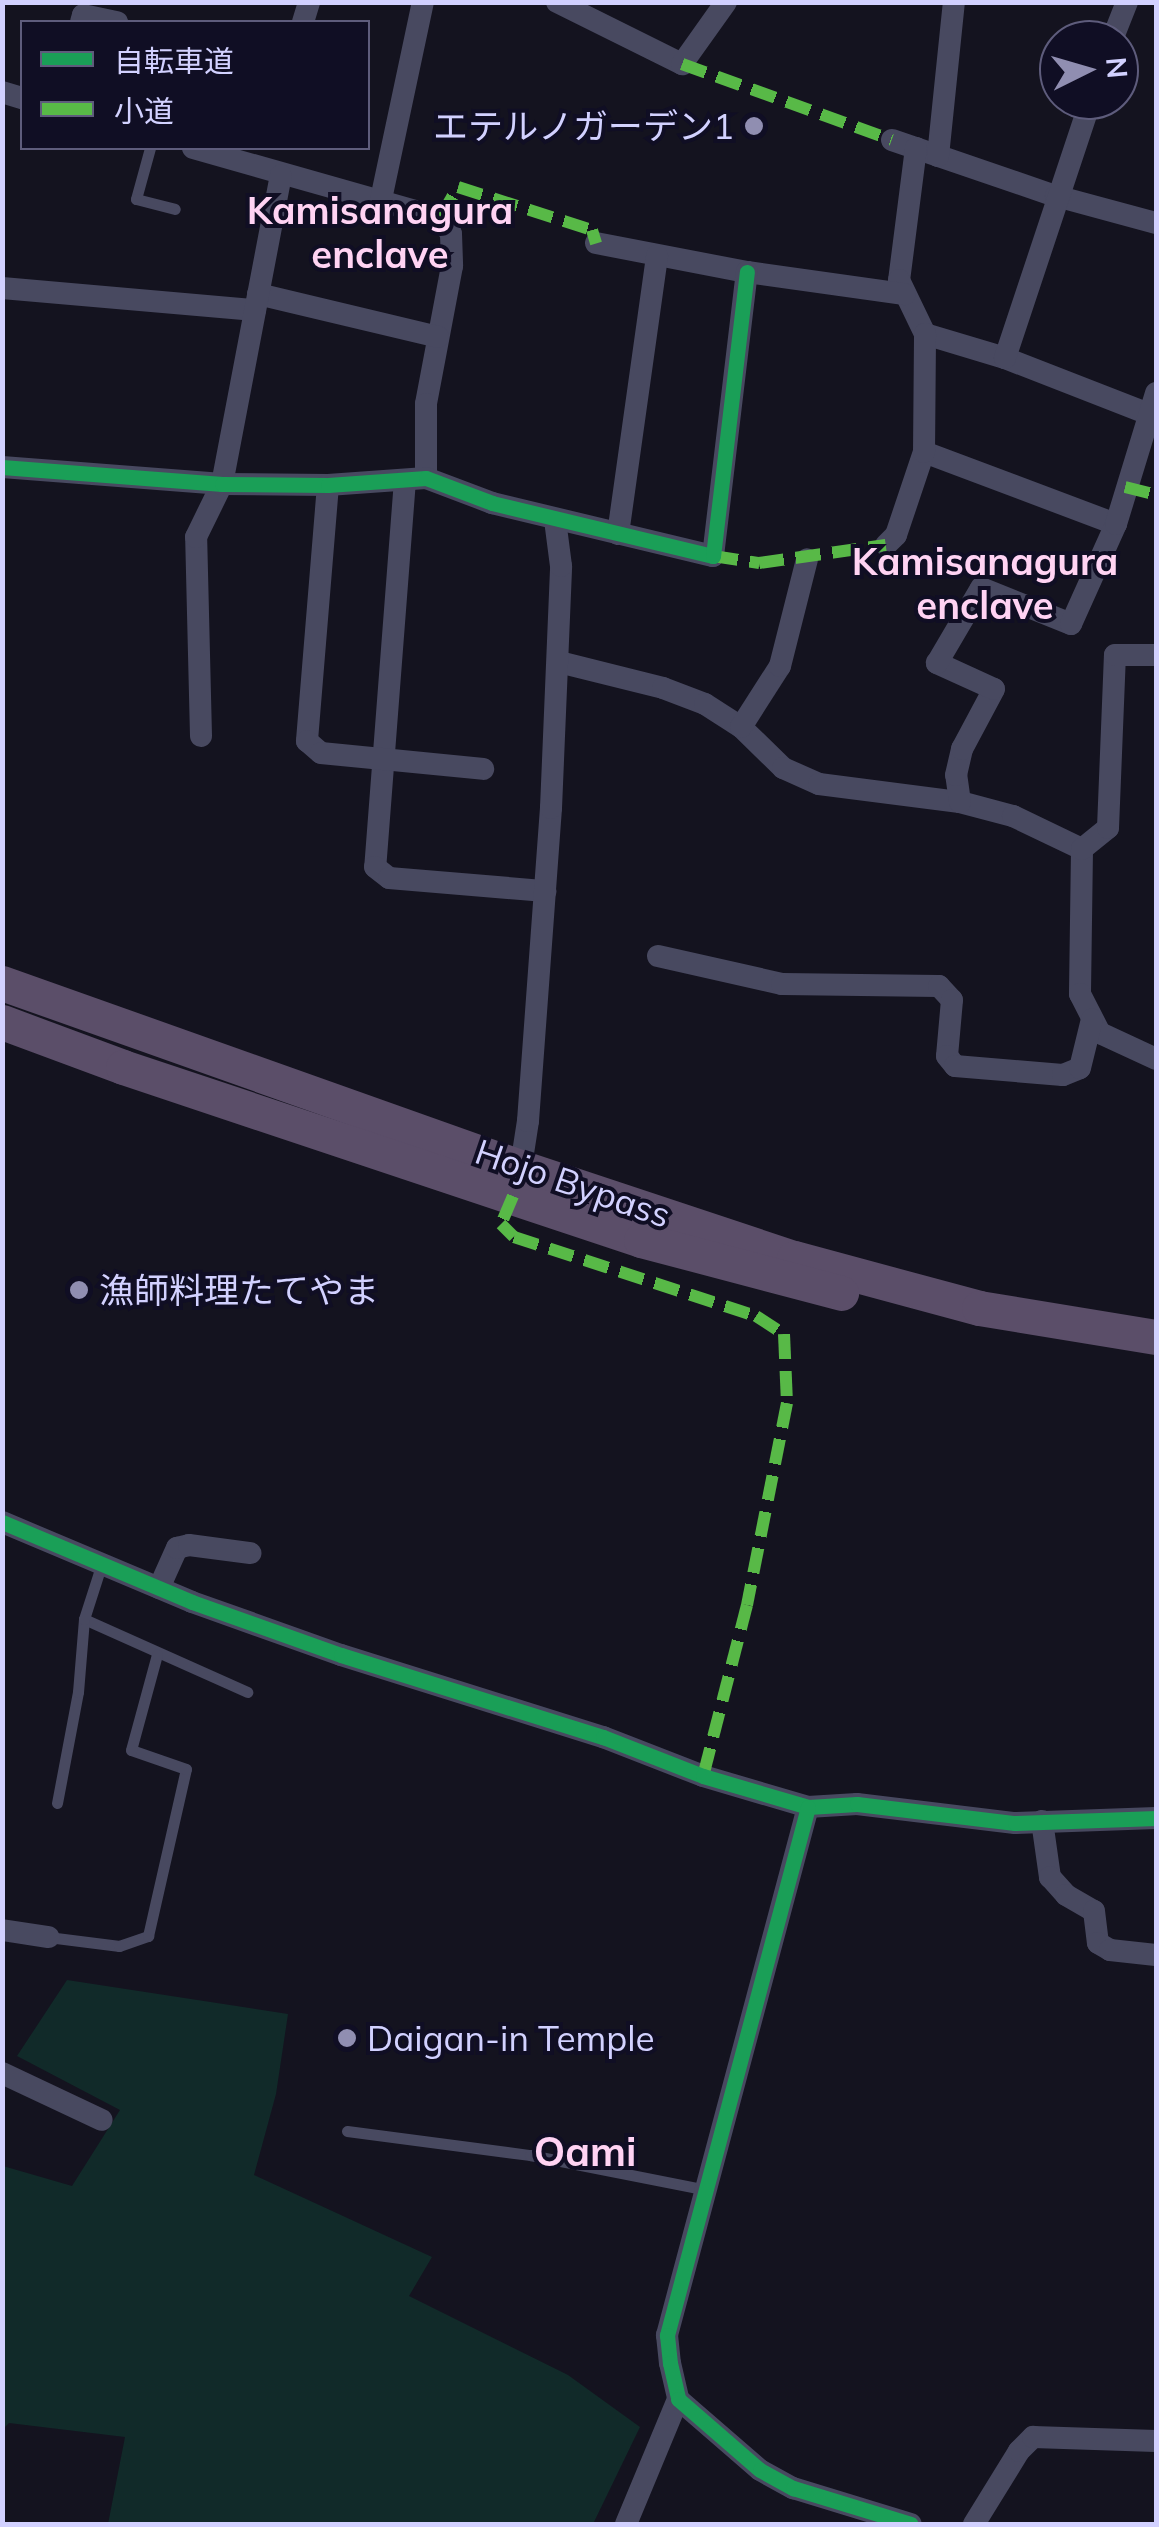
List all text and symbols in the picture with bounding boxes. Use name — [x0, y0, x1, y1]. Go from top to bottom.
legend — [20, 20, 370, 150]
north arrow — [1039, 20, 1139, 120]
text: 自転車道 — [114, 42, 234, 80]
text: N — [1099, 55, 1136, 80]
text: 小道 — [114, 92, 174, 130]
place label: エテルノガーデン1 — [433, 105, 734, 147]
marker: エテルノガーデン1 — [743, 115, 765, 137]
district label: Kamisanagura enclave — [247, 188, 513, 278]
district label: Kamisanagura enclave — [852, 539, 1118, 628]
street label: Hojo Bypass — [470, 1130, 676, 1236]
place label: 漁師料理たてやま — [99, 1269, 379, 1311]
marker: 漁師料理たてやま — [68, 1279, 90, 1301]
place label: Daigan-in Temple — [367, 2017, 655, 2059]
marker: Daigan-in Temple — [336, 2027, 358, 2049]
district label: Oami — [534, 2127, 636, 2175]

